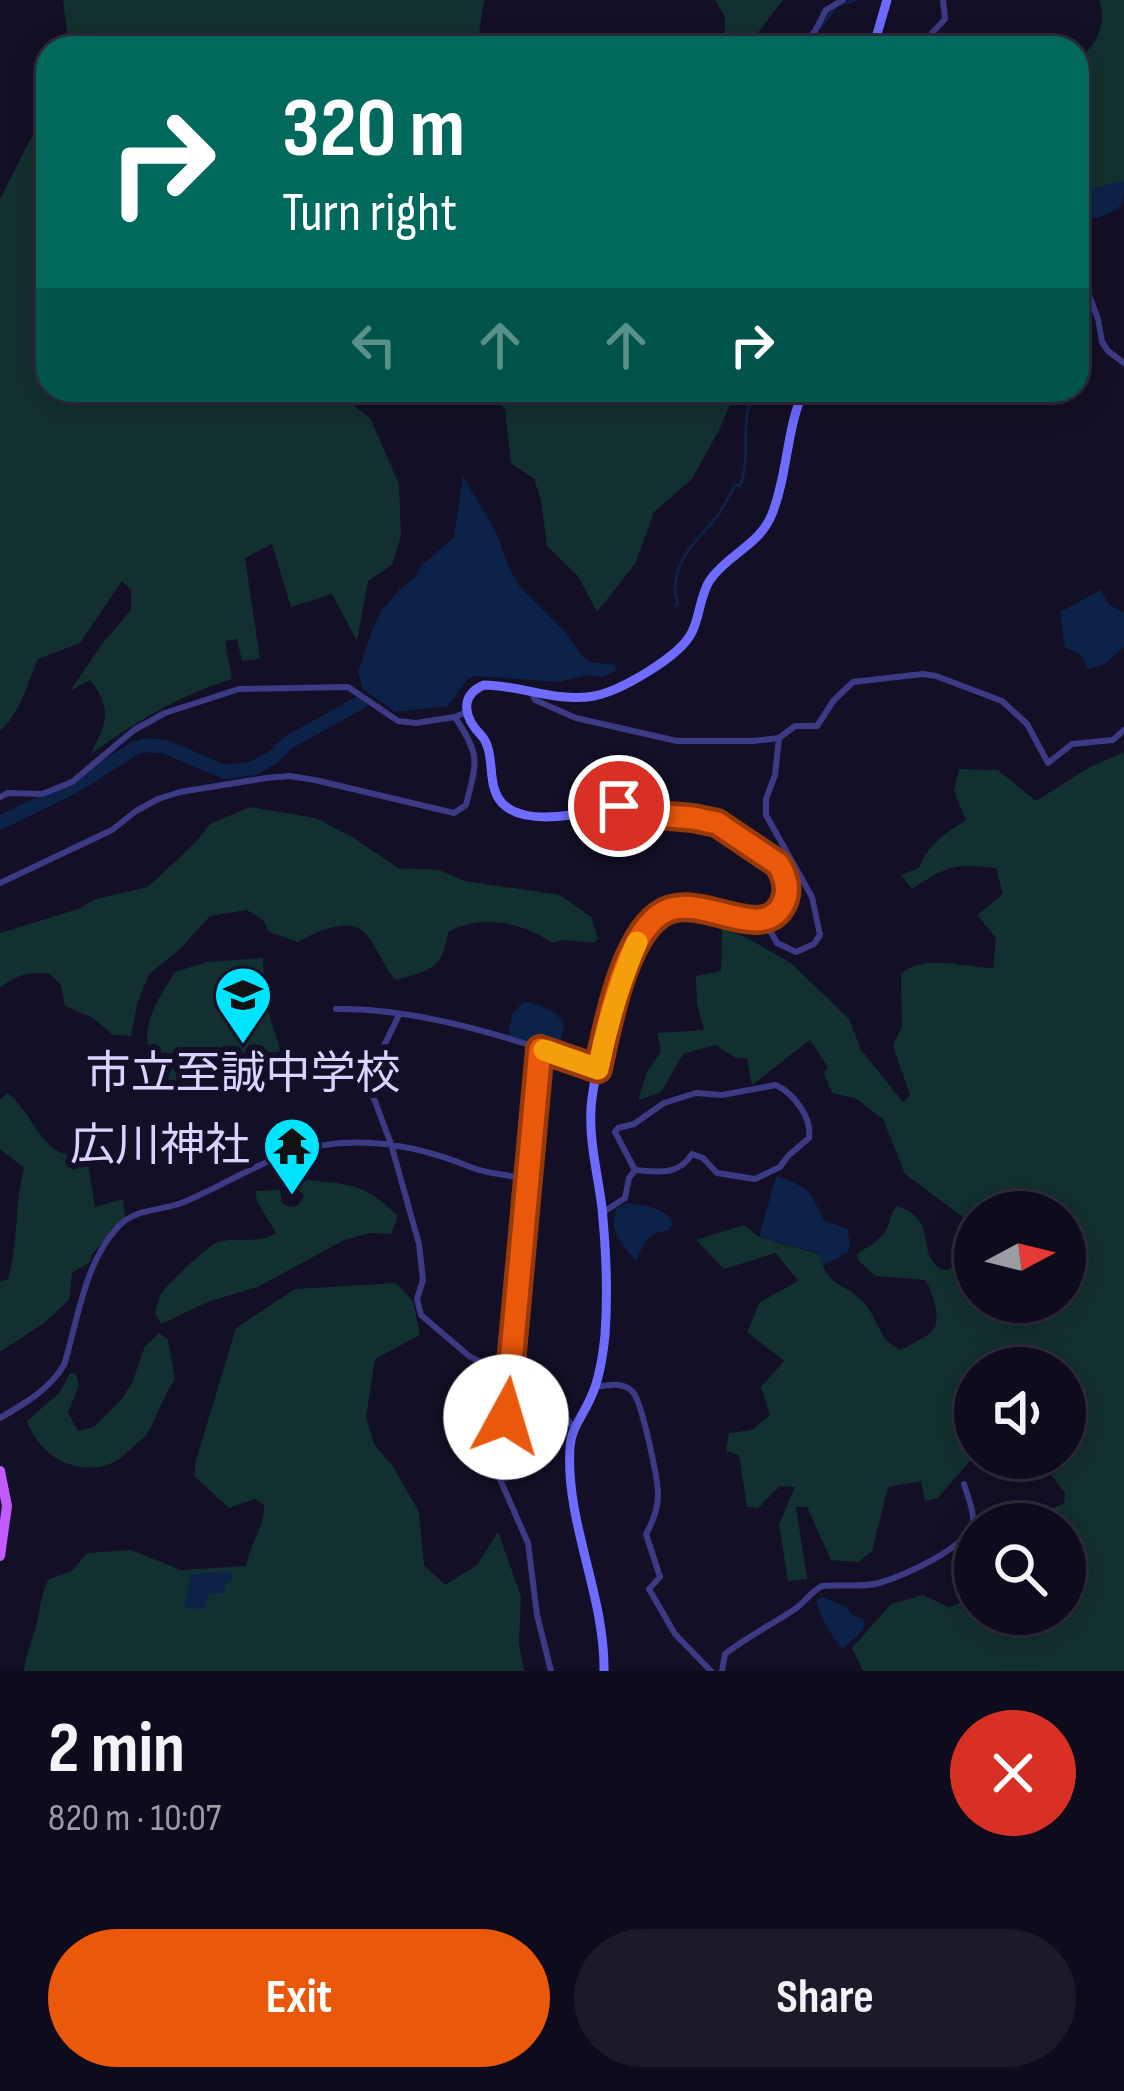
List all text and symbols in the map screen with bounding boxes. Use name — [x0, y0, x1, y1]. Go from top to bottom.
text: 320 m — [282, 79, 465, 180]
icon: right — [84, 84, 240, 240]
text: Turn right — [282, 181, 457, 246]
icon: left — [341, 312, 407, 378]
icon: ahead — [467, 312, 533, 378]
icon: ahead — [593, 312, 659, 378]
icon: right — [719, 312, 785, 378]
pin — [568, 755, 670, 857]
icon: arrive — [586, 773, 652, 839]
school or university icon: 市立至誠中学校 — [212, 964, 274, 1046]
place label: 市立至誠中学校 — [85, 1047, 401, 1102]
temple icon: 広川神社 — [261, 1115, 323, 1197]
place label: 広川神社 — [70, 1119, 250, 1174]
north arrow — [954, 1191, 1086, 1323]
map controls — [954, 1191, 1086, 1635]
button: sound — [954, 1347, 1086, 1479]
position arrow — [443, 1354, 569, 1480]
button: search — [954, 1503, 1086, 1635]
text: 2 min — [48, 1706, 185, 1793]
button: close — [950, 1710, 1076, 1836]
text: 820 m · 10:07 — [48, 1795, 221, 1842]
button: Exit — [48, 1929, 550, 2067]
button: Share — [574, 1929, 1076, 2067]

